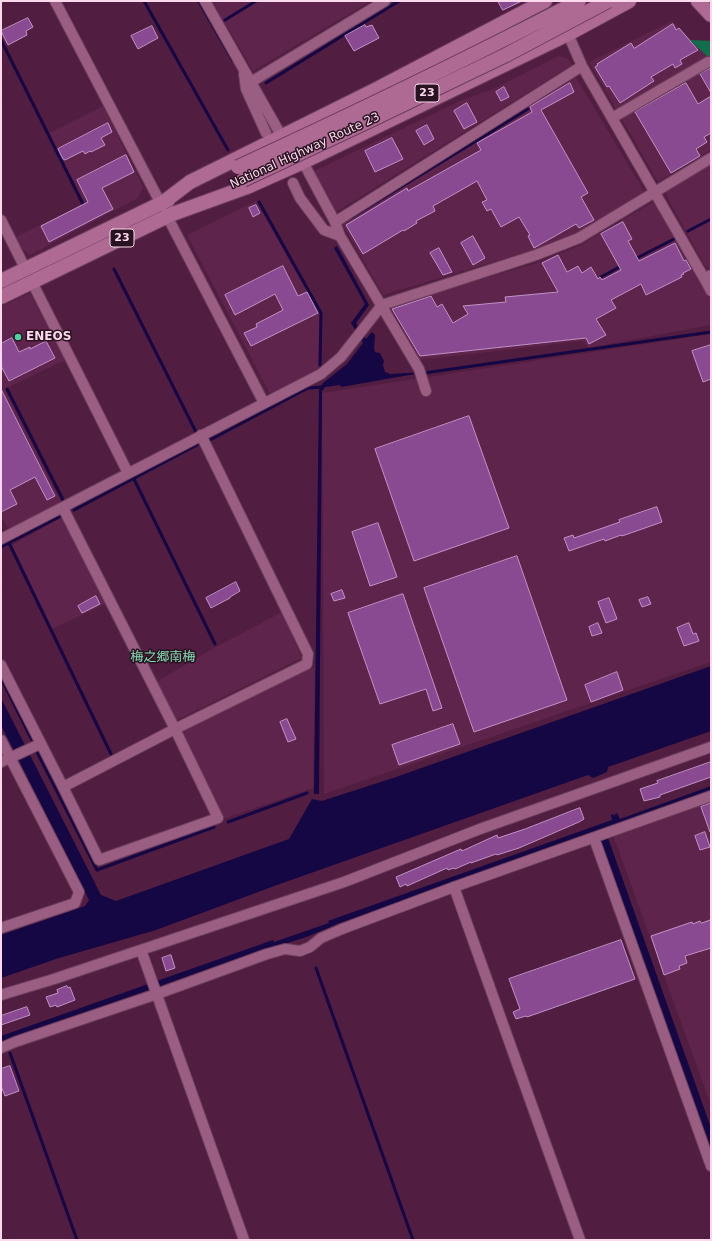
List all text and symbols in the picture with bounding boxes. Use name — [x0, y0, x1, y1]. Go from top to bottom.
road number: 23 — [415, 84, 439, 102]
street label: National Highway Route 23 — [228, 110, 382, 192]
road number: 23 — [110, 229, 134, 247]
place label: ENEOS — [26, 330, 71, 344]
marker: ENEOS — [13, 332, 23, 342]
district label: 梅之郷南梅 — [131, 650, 195, 666]

